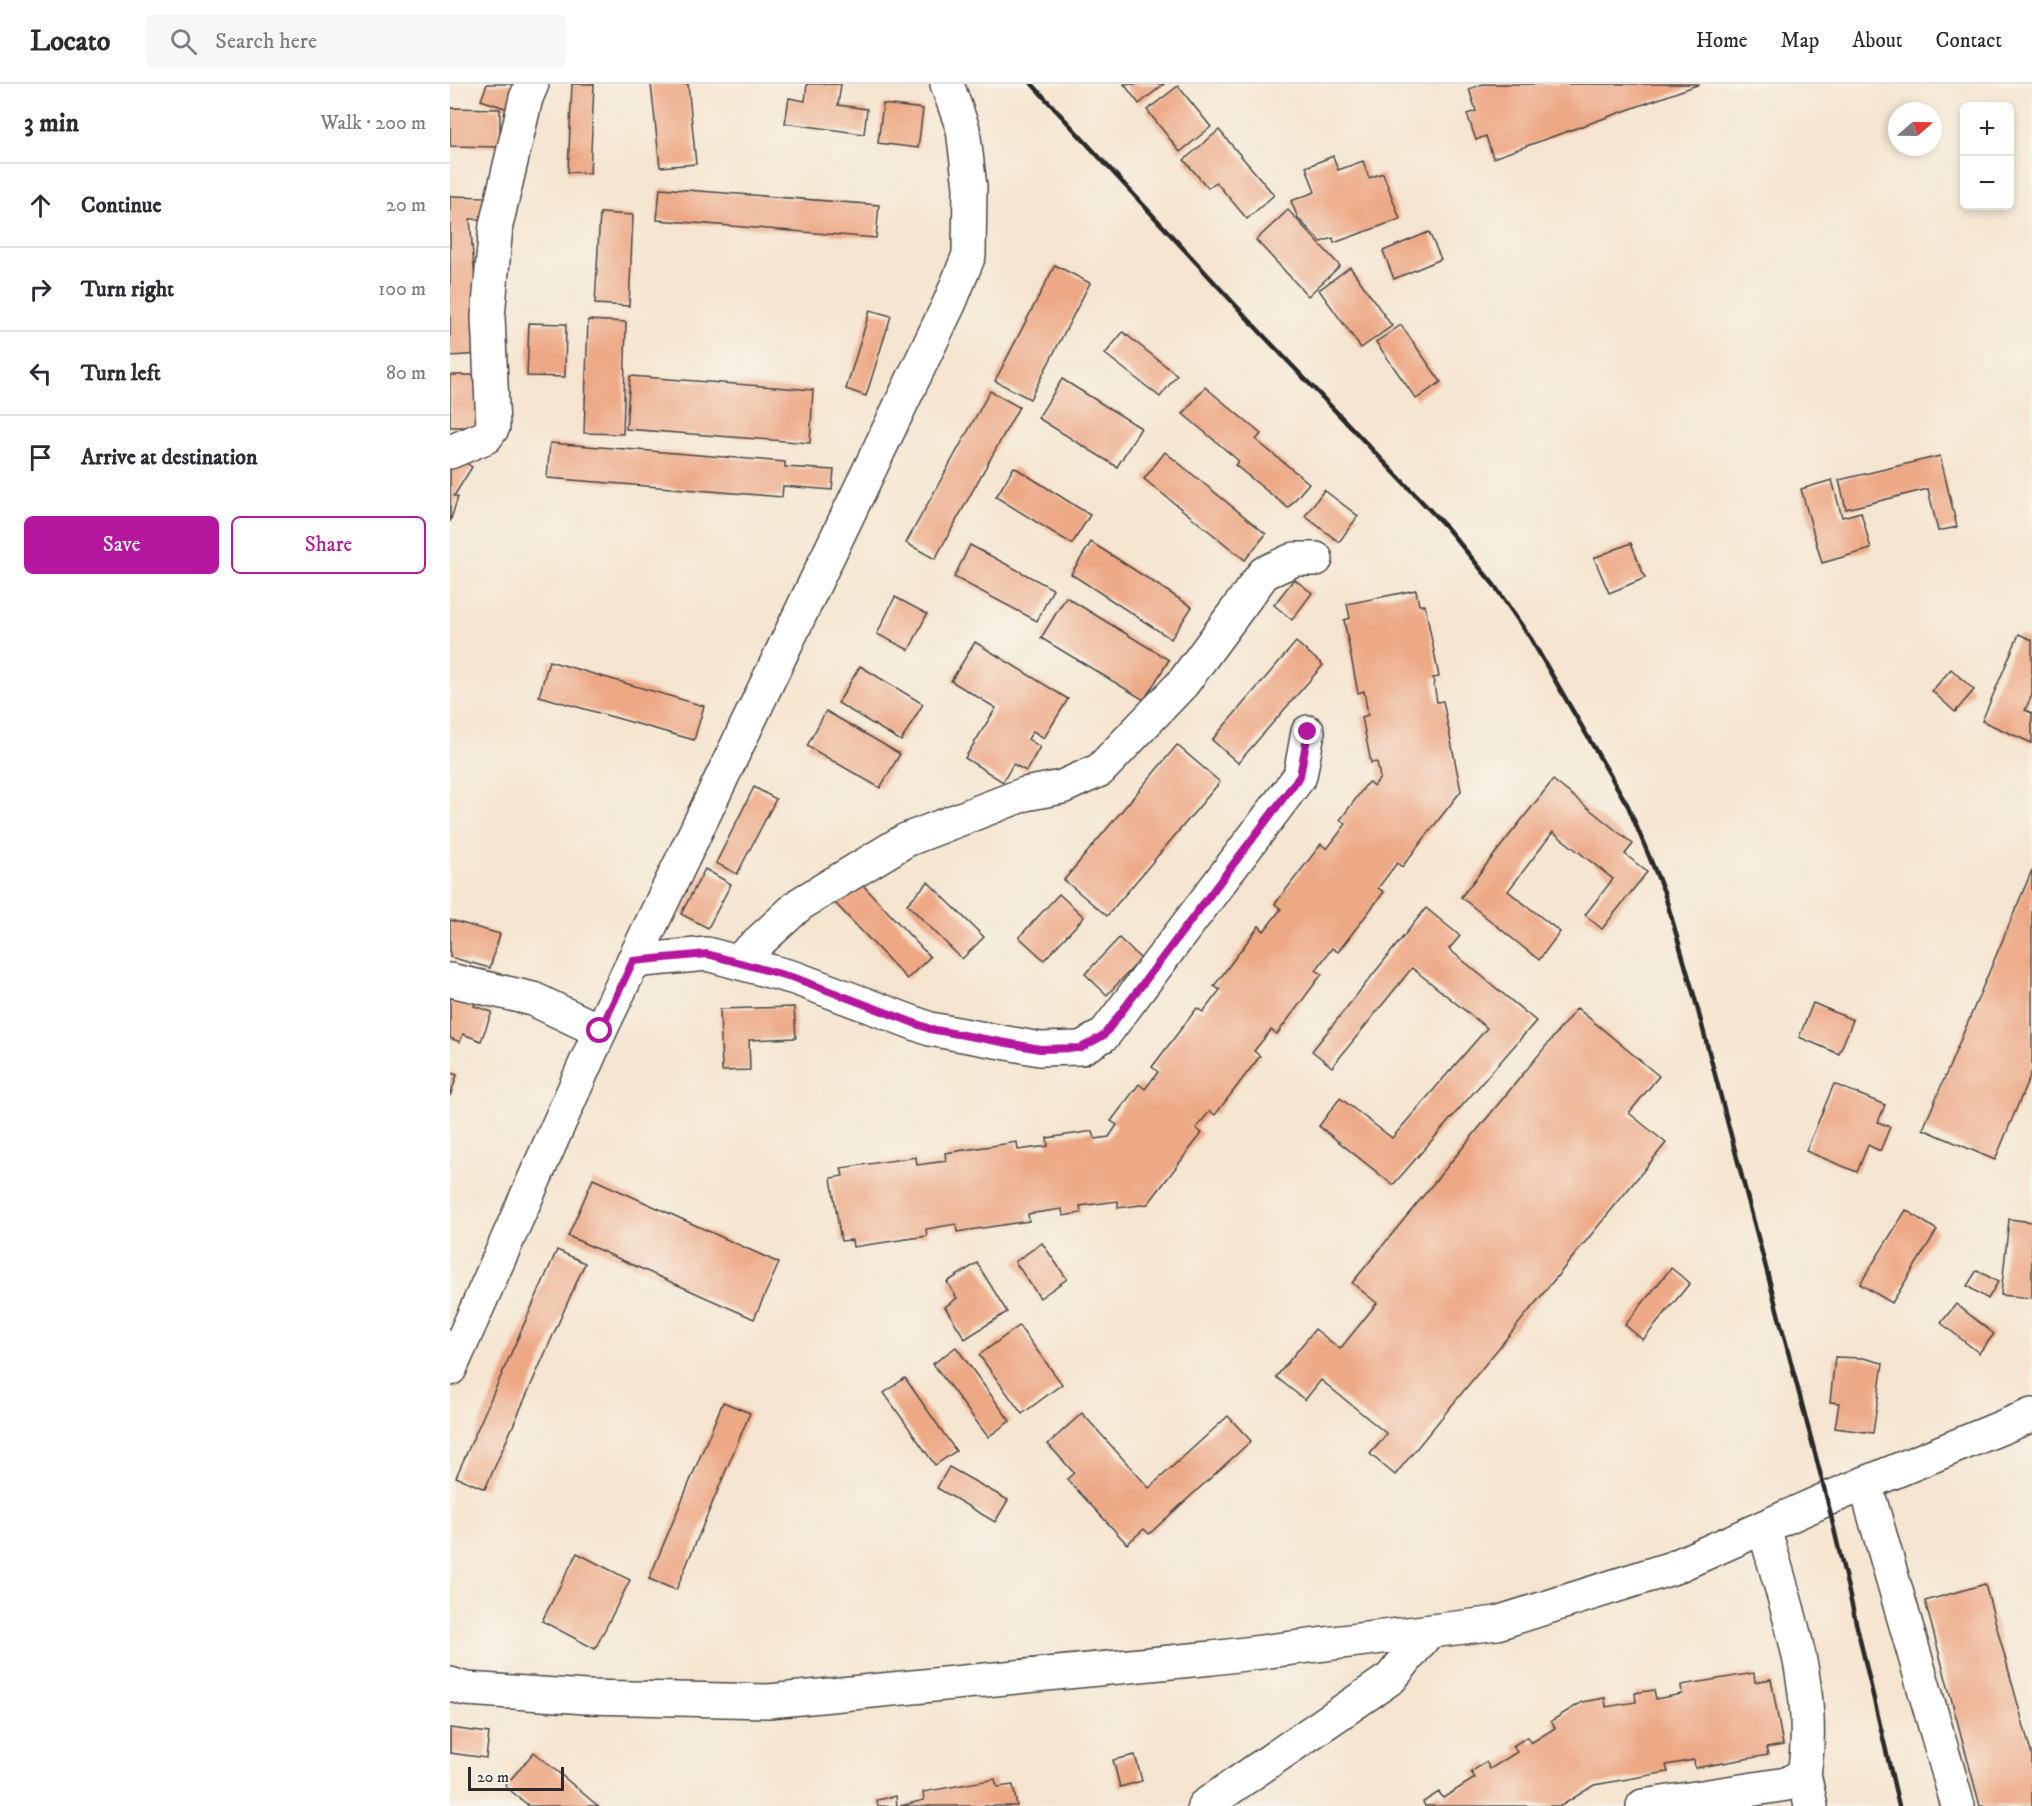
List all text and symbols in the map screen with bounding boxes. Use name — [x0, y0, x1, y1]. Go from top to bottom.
search box — [146, 14, 566, 68]
text: Locato — [30, 24, 110, 59]
icon: search — [167, 25, 200, 58]
text: Search here — [215, 28, 317, 55]
text: Home — [1696, 28, 1748, 54]
text: Map — [1781, 28, 1819, 54]
text: About — [1852, 28, 1903, 54]
text: Contact — [1936, 28, 2002, 54]
north arrow — [1888, 102, 1942, 156]
map controls — [1960, 102, 2014, 210]
button: + — [1960, 102, 2014, 156]
text: 3 min — [24, 107, 79, 140]
text: Walk · 200 m — [320, 111, 426, 136]
button: − — [1960, 156, 2014, 210]
icon: ahead — [24, 189, 57, 222]
text: Continue — [81, 192, 162, 219]
text: 20 m — [386, 193, 426, 218]
icon: right — [24, 273, 57, 306]
text: Turn right — [81, 276, 174, 303]
text: 100 m — [378, 277, 426, 302]
icon: left — [24, 357, 57, 390]
text: Turn left — [81, 360, 161, 387]
text: 80 m — [386, 361, 426, 386]
icon: arrive — [24, 441, 57, 474]
text: Arrive at destination — [81, 444, 258, 471]
button: Save — [24, 516, 219, 574]
button: Share — [231, 516, 426, 574]
route end — [1294, 718, 1320, 744]
route start — [586, 1017, 612, 1043]
scale bar — [468, 1764, 564, 1792]
text: 20 m — [477, 1767, 509, 1787]

